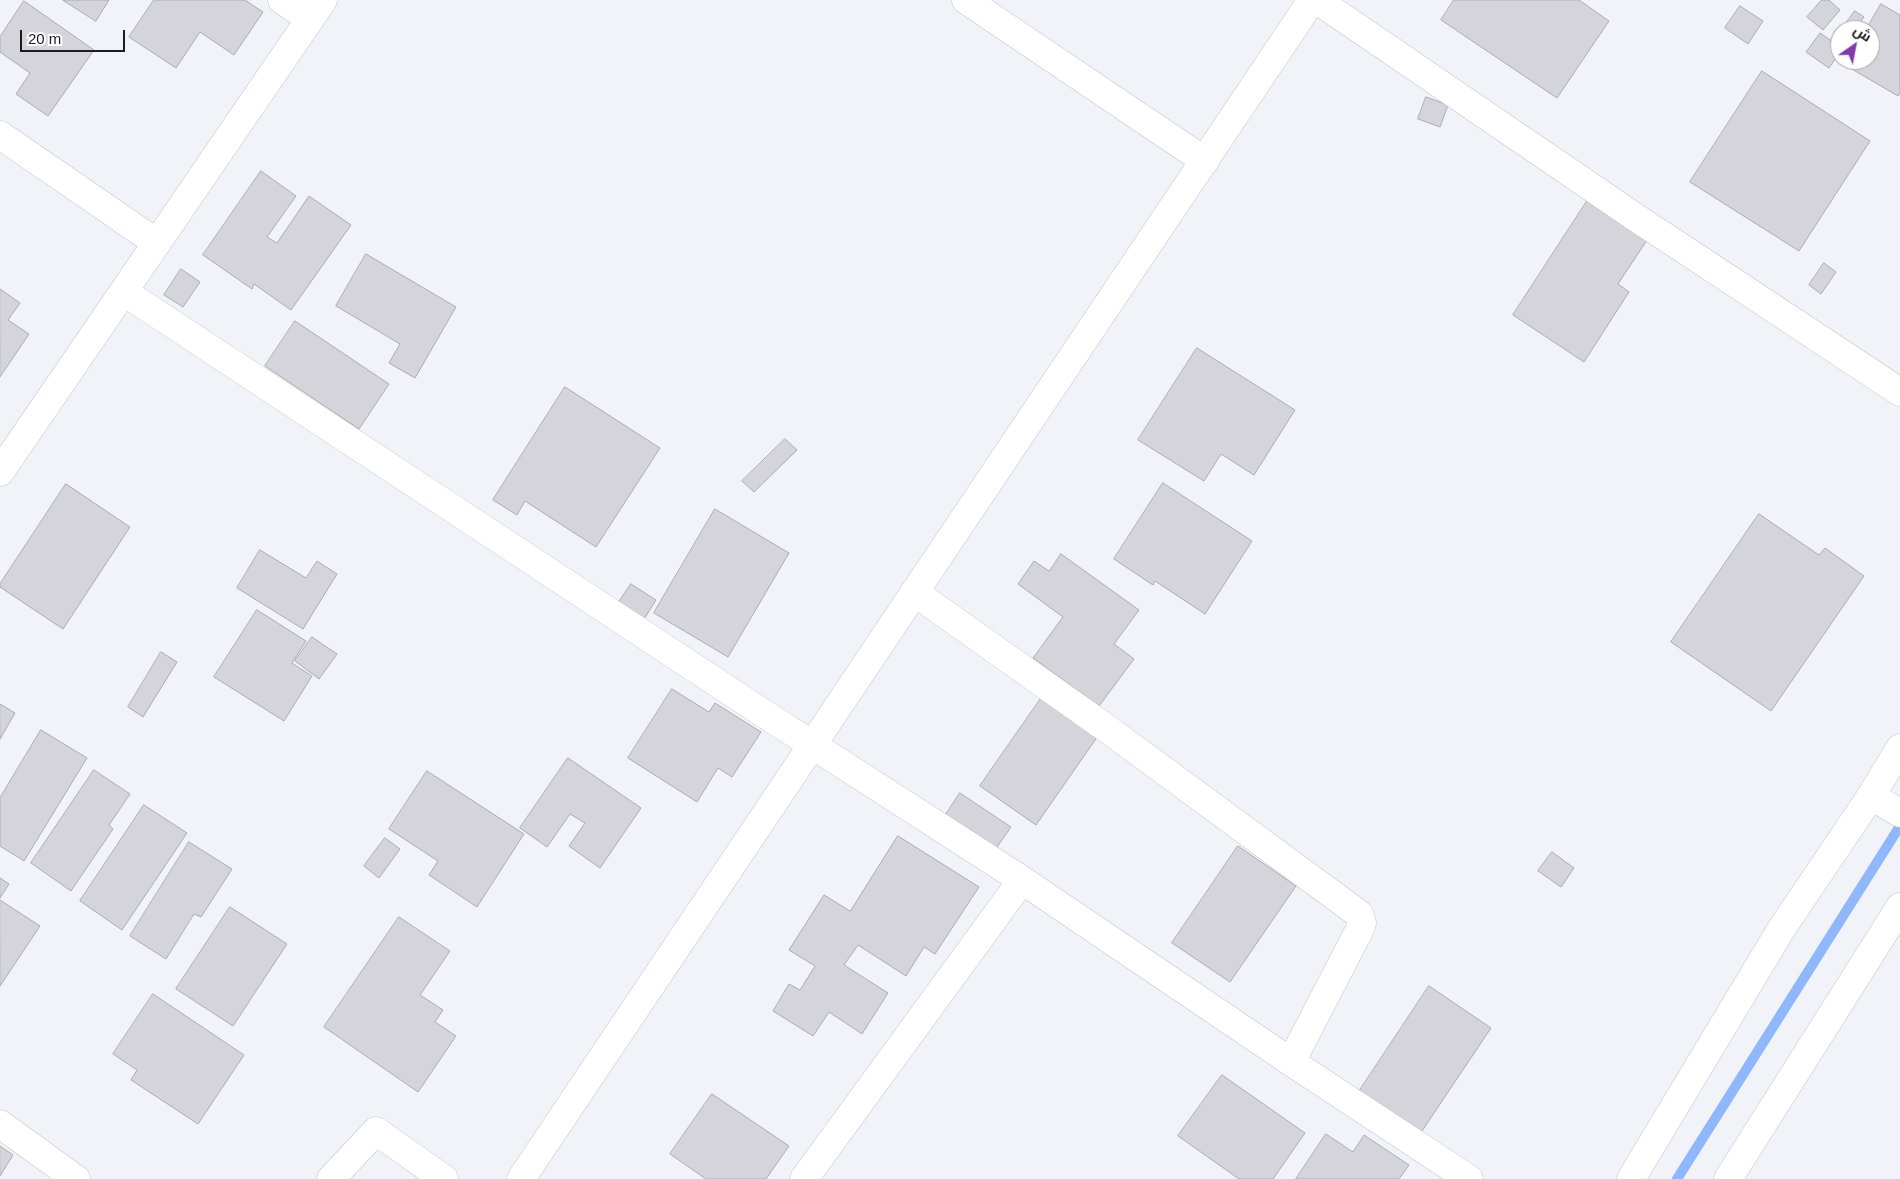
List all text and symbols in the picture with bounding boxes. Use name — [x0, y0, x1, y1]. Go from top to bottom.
scale bar — [22, 20, 128, 52]
north arrow — [1830, 20, 1880, 70]
text: ش — [1851, 22, 1875, 45]
text: 20 m — [28, 30, 61, 47]

